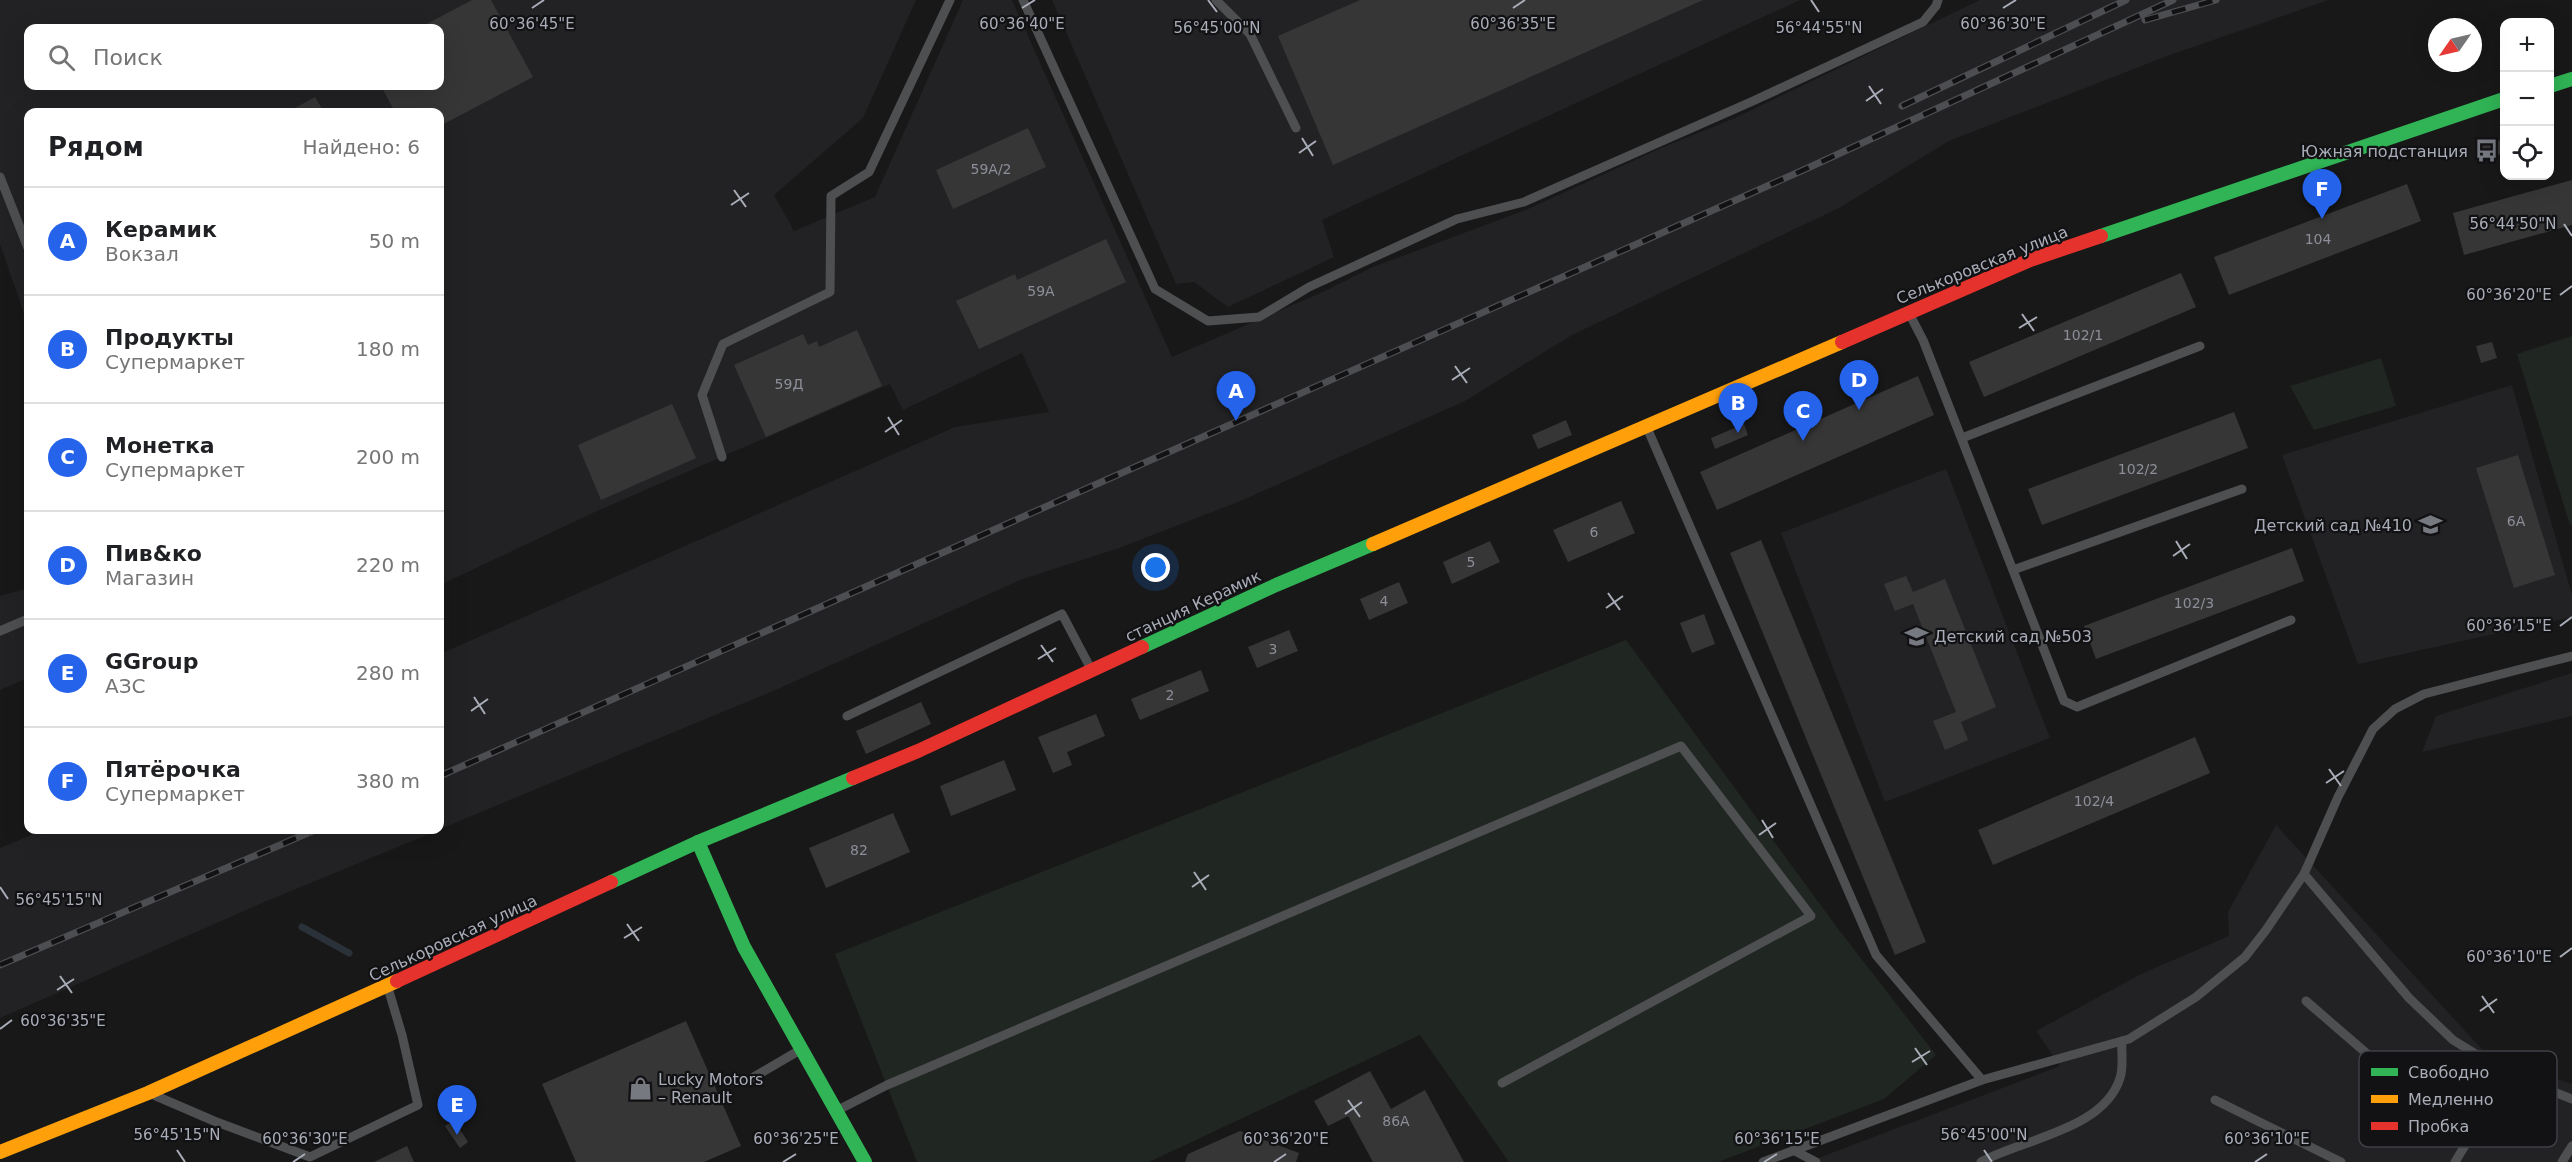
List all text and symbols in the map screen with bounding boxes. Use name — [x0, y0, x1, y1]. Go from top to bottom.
text: 60°36'45"E — [489, 15, 575, 33]
text: 60°36'40"E — [979, 15, 1065, 33]
text: 60°36'35"E — [1470, 15, 1556, 33]
text: 60°36'30"E — [1960, 15, 2046, 33]
north arrow — [2428, 18, 2482, 72]
map controls — [2500, 18, 2554, 180]
button: + — [2500, 18, 2554, 72]
text: 56°45'00"N — [1173, 19, 1261, 37]
text: 56°44'55"N — [1775, 19, 1863, 37]
search box — [24, 24, 444, 90]
icon: search — [45, 41, 78, 74]
text: Поиск — [93, 45, 163, 70]
button: − — [2500, 72, 2554, 126]
button: locate — [2500, 126, 2554, 180]
text: Рядом — [48, 132, 144, 162]
text: Найдено: 6 — [302, 135, 420, 159]
bus stop icon: Южная подстанция — [2473, 138, 2499, 164]
place label: Южная подстанция — [2301, 142, 2468, 161]
house number: 59А/2 — [970, 161, 1012, 177]
pin: F — [2302, 170, 2342, 219]
text: 56°44'50"N — [2469, 215, 2557, 233]
text: Керамик — [105, 217, 217, 242]
street label: Селькоровская улица — [1893, 222, 2071, 308]
text: A — [60, 229, 75, 253]
text: 50 m — [369, 229, 420, 253]
house number: 104 — [2305, 231, 2331, 247]
text: Вокзал — [105, 242, 179, 266]
house number: 59А — [1027, 283, 1055, 299]
text: 60°36'20"E — [2466, 286, 2552, 304]
text: Продукты — [105, 325, 234, 350]
house number: 102/1 — [2063, 327, 2103, 343]
text: B — [60, 337, 75, 361]
text: 180 m — [356, 337, 420, 361]
text: Супермаркет — [105, 350, 245, 374]
pin: D — [1840, 360, 1878, 410]
pin: A — [1216, 372, 1256, 421]
house number: 59Д — [775, 376, 803, 392]
pin: B — [1718, 384, 1758, 433]
pin: C — [1784, 392, 1822, 441]
text: Монетка — [105, 433, 215, 458]
text: C — [60, 445, 75, 469]
text: 200 m — [356, 445, 420, 469]
text: Супермаркет — [105, 458, 245, 482]
house number: 102/2 — [2118, 461, 2158, 477]
school or university icon: Детский сад №410 — [2417, 512, 2443, 538]
house number: 6А — [2507, 513, 2526, 529]
place label: Детский сад №410 — [2254, 516, 2412, 535]
house number: 6 — [1590, 524, 1599, 540]
text: Пив&ко — [105, 541, 202, 566]
text: D — [59, 553, 76, 577]
text: 220 m — [356, 553, 420, 577]
your location — [1141, 553, 1170, 582]
house number: 5 — [1467, 554, 1475, 570]
text: Магазин — [105, 566, 194, 590]
street label: станция Керамик — [1122, 566, 1264, 646]
house number: 4 — [1380, 593, 1389, 609]
house number: 102/3 — [2174, 595, 2214, 611]
text: 60°36'15"E — [2466, 617, 2552, 635]
school or university icon: Детский сад №503 — [1903, 623, 1929, 649]
place label: Детский сад №503 — [1934, 627, 2092, 646]
house number: 3 — [1269, 641, 1277, 657]
text: GGroup — [105, 649, 199, 674]
text: E — [61, 661, 74, 685]
text: 280 m — [356, 661, 420, 685]
text: АЗС — [105, 674, 145, 698]
house number: 2 — [1166, 687, 1174, 703]
text: Пятёрочка — [105, 757, 241, 782]
text: F — [61, 769, 74, 793]
text: 380 m — [356, 769, 420, 793]
text: Супермаркет — [105, 782, 245, 806]
house number: 102/4 — [2074, 793, 2114, 809]
house number: 82 — [850, 842, 868, 858]
text: 56°45'15"N — [15, 891, 103, 909]
street label: Селькоровская улица — [366, 891, 540, 985]
text: 60°36'10"E — [2466, 948, 2552, 966]
text: 60°36'35"E — [20, 1012, 106, 1030]
legend — [2359, 1051, 2557, 1147]
text: Свободно — [2408, 1063, 2489, 1082]
place label: Lucky Motors – Renault — [658, 1070, 763, 1107]
shop icon: Lucky Motors – Renault — [627, 1075, 653, 1101]
pin: E — [438, 1086, 476, 1135]
text: Медленно — [2408, 1090, 2494, 1109]
house number: 86А — [1382, 1113, 1410, 1129]
text: Пробка — [2408, 1117, 2469, 1136]
text: 56°45'15"N — [133, 1126, 221, 1144]
text: 56°45'00"N — [1940, 1126, 2028, 1144]
text: 60°36'30"E — [262, 1130, 348, 1148]
text: 60°36'25"E — [753, 1130, 839, 1148]
text: 60°36'20"E — [1243, 1130, 1329, 1148]
text: 60°36'15"E — [1734, 1130, 1820, 1148]
text: 60°36'10"E — [2224, 1130, 2310, 1148]

